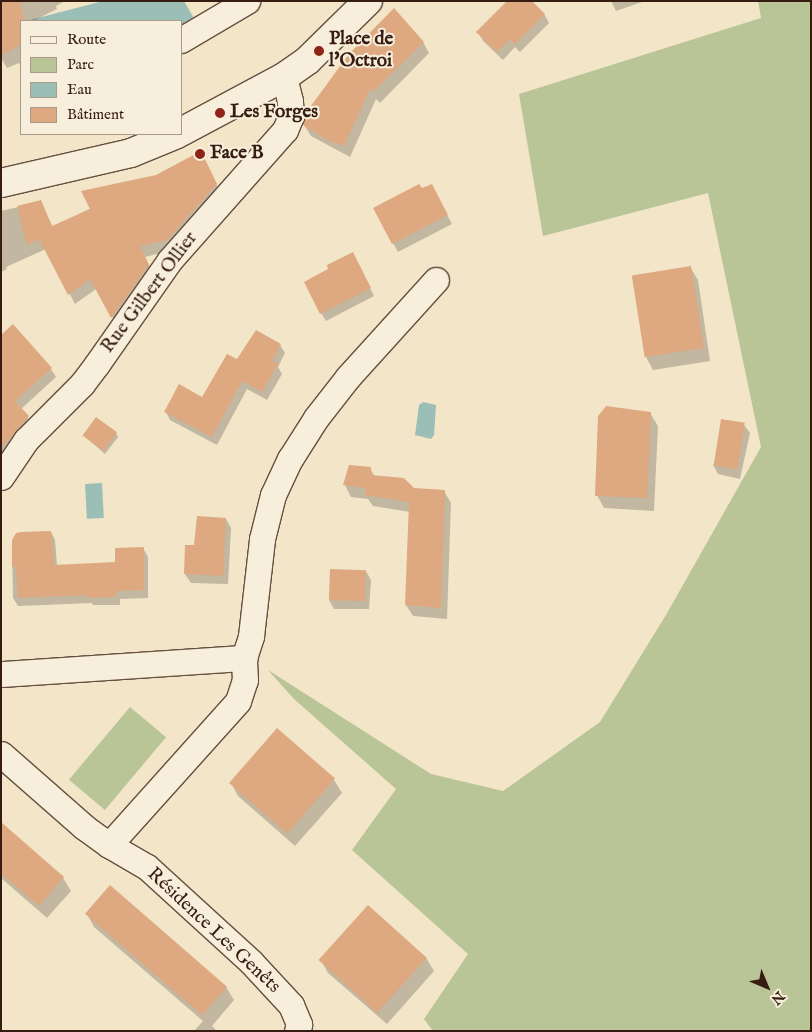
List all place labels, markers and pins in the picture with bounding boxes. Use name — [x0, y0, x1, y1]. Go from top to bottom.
place label: Place de l'Octroi — [329, 29, 393, 73]
marker: Place de l'Octroi — [313, 45, 325, 57]
place label: Les Forges — [230, 102, 318, 124]
marker: Les Forges — [214, 107, 226, 119]
place label: Face B — [210, 143, 264, 165]
marker: Face B — [194, 148, 206, 160]

